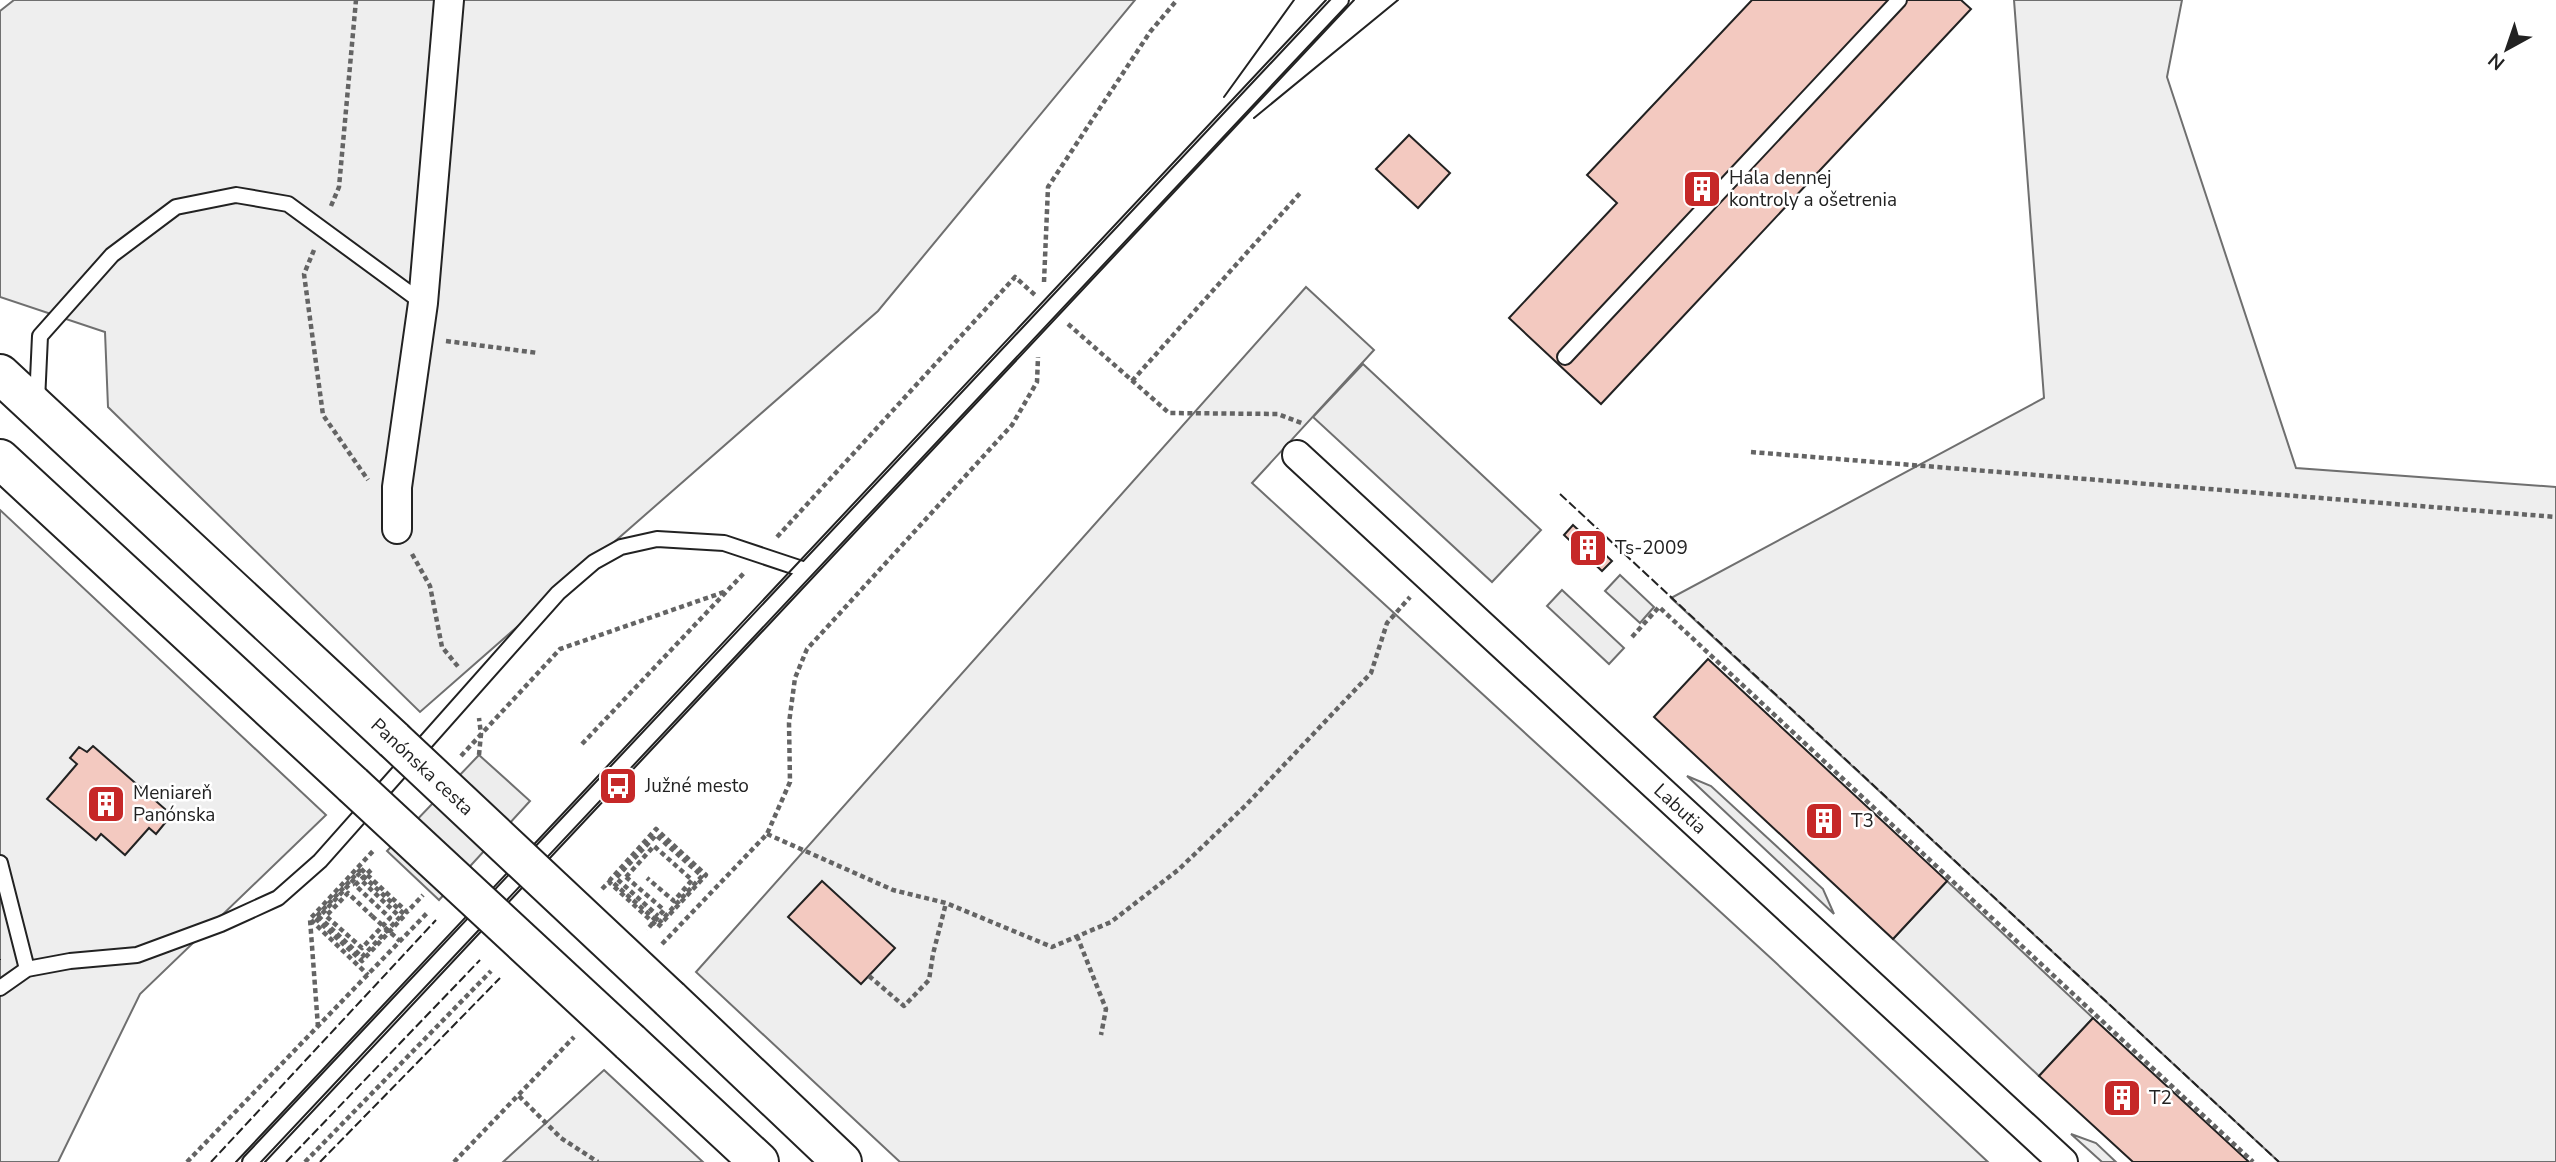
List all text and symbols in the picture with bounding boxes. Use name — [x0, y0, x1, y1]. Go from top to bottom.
north arrow — [2472, 14, 2542, 84]
text: N — [2483, 47, 2511, 76]
place label: Hala dennej kontroly a ošetrenia — [1729, 165, 1897, 213]
building icon: Hala dennej kontroly a ošetrenia — [1681, 168, 1723, 210]
building icon: Ts-2009 — [1567, 527, 1609, 569]
place label: Ts-2009 — [1615, 535, 1688, 561]
street label: Panónska cesta — [365, 713, 479, 821]
bus stop icon: Južné mesto — [597, 765, 639, 807]
place label: Južné mesto — [644, 773, 749, 799]
street label: Labutia — [1648, 778, 1712, 840]
place label: Meniareň Panónska — [133, 780, 215, 828]
building icon: Meniareň Panónska — [85, 783, 127, 825]
building icon: T3 — [1803, 800, 1845, 842]
place label: T3 — [1851, 808, 1874, 834]
building icon: T2 — [2101, 1077, 2143, 1119]
place label: T2 — [2149, 1085, 2172, 1111]

